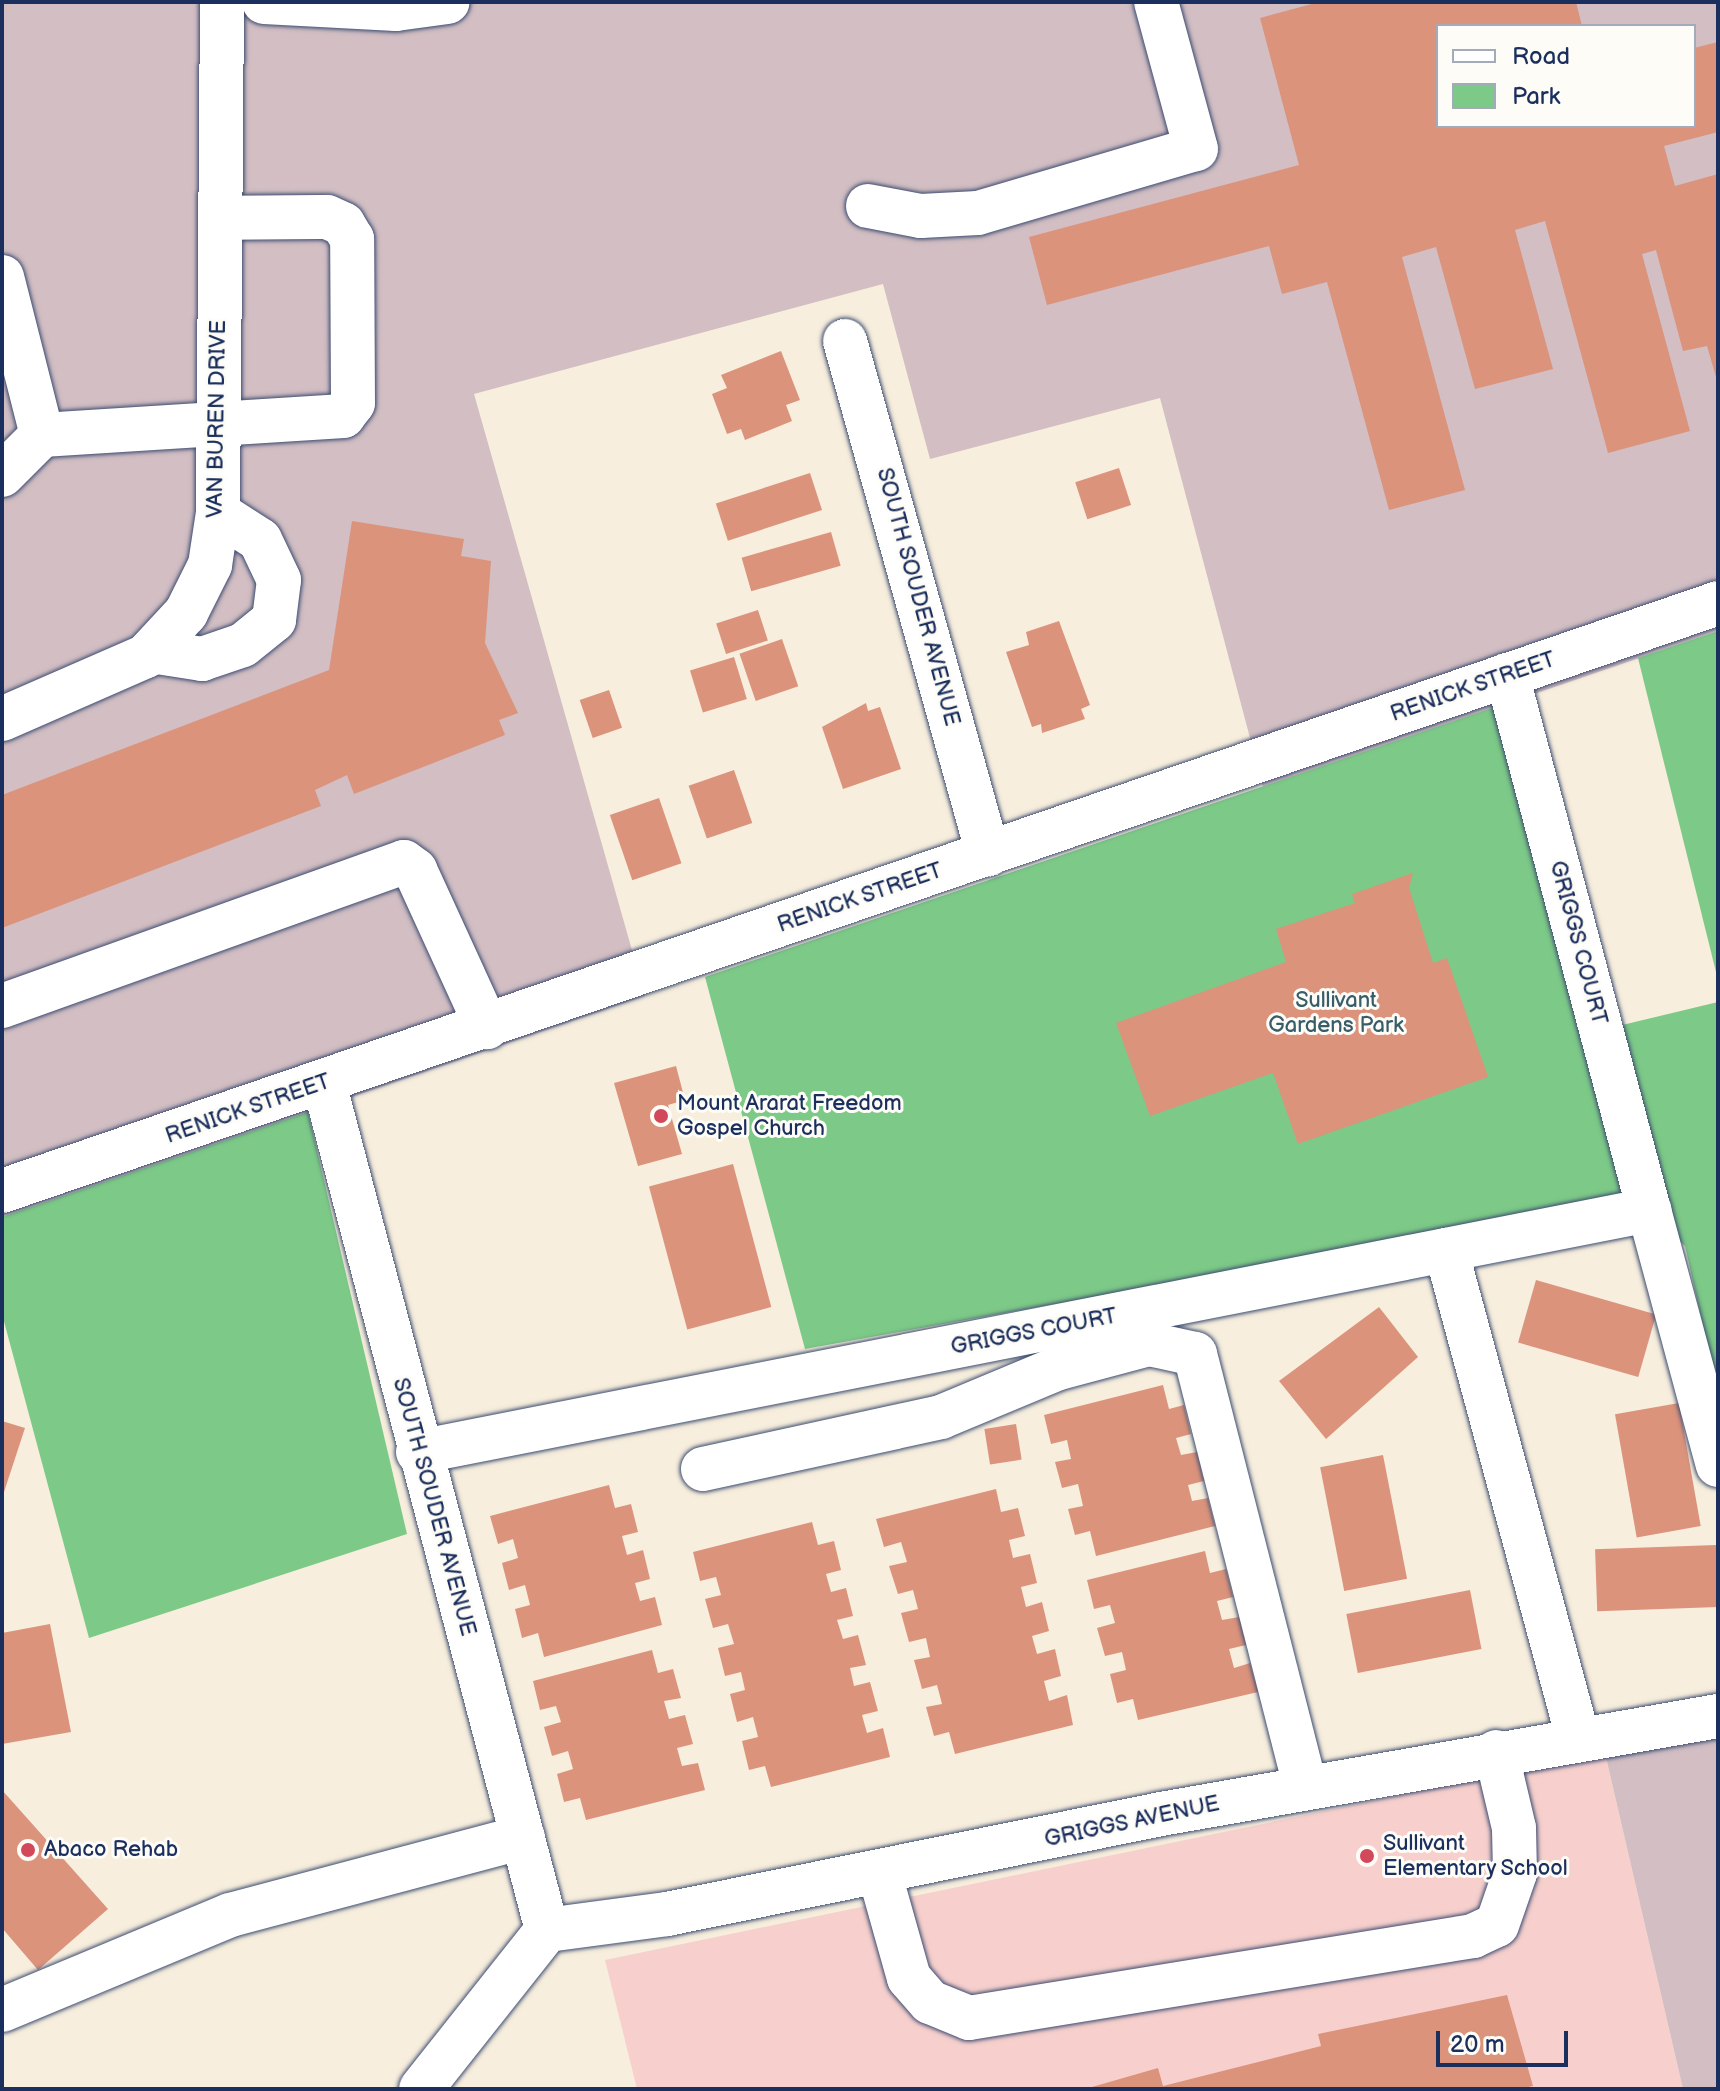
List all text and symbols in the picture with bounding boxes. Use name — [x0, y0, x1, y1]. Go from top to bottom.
legend — [1436, 24, 1696, 128]
text: Road — [1512, 42, 1570, 71]
text: Park — [1512, 82, 1560, 111]
street label: VAN BUREN DRIVE — [202, 320, 232, 518]
street label: SOUTH SOUDER AVENUE — [871, 465, 965, 729]
street label: RENICK STREET — [1387, 646, 1559, 728]
street label: RENICK STREET — [774, 857, 946, 939]
street label: GRIGGS COURT — [1543, 858, 1613, 1028]
park label: Sullivant Gardens Park — [1268, 987, 1404, 1038]
street label: RENICK STREET — [162, 1068, 334, 1150]
place label: Mount Ararat Freedom Gospel Church — [677, 1090, 902, 1142]
marker: Mount Ararat Freedom Gospel Church — [652, 1107, 670, 1125]
street label: GRIGGS COURT — [949, 1303, 1119, 1361]
street label: SOUTH SOUDER AVENUE — [387, 1375, 481, 1639]
street label: GRIGGS AVENUE — [1042, 1791, 1222, 1853]
place label: Sullivant Elementary School — [1383, 1830, 1569, 1882]
place label: Abaco Rehab — [44, 1837, 178, 1863]
marker: Abaco Rehab — [19, 1841, 37, 1859]
marker: Sullivant Elementary School — [1358, 1847, 1376, 1865]
scale bar — [1440, 2015, 1572, 2065]
text: 20 m — [1450, 2030, 1505, 2059]

